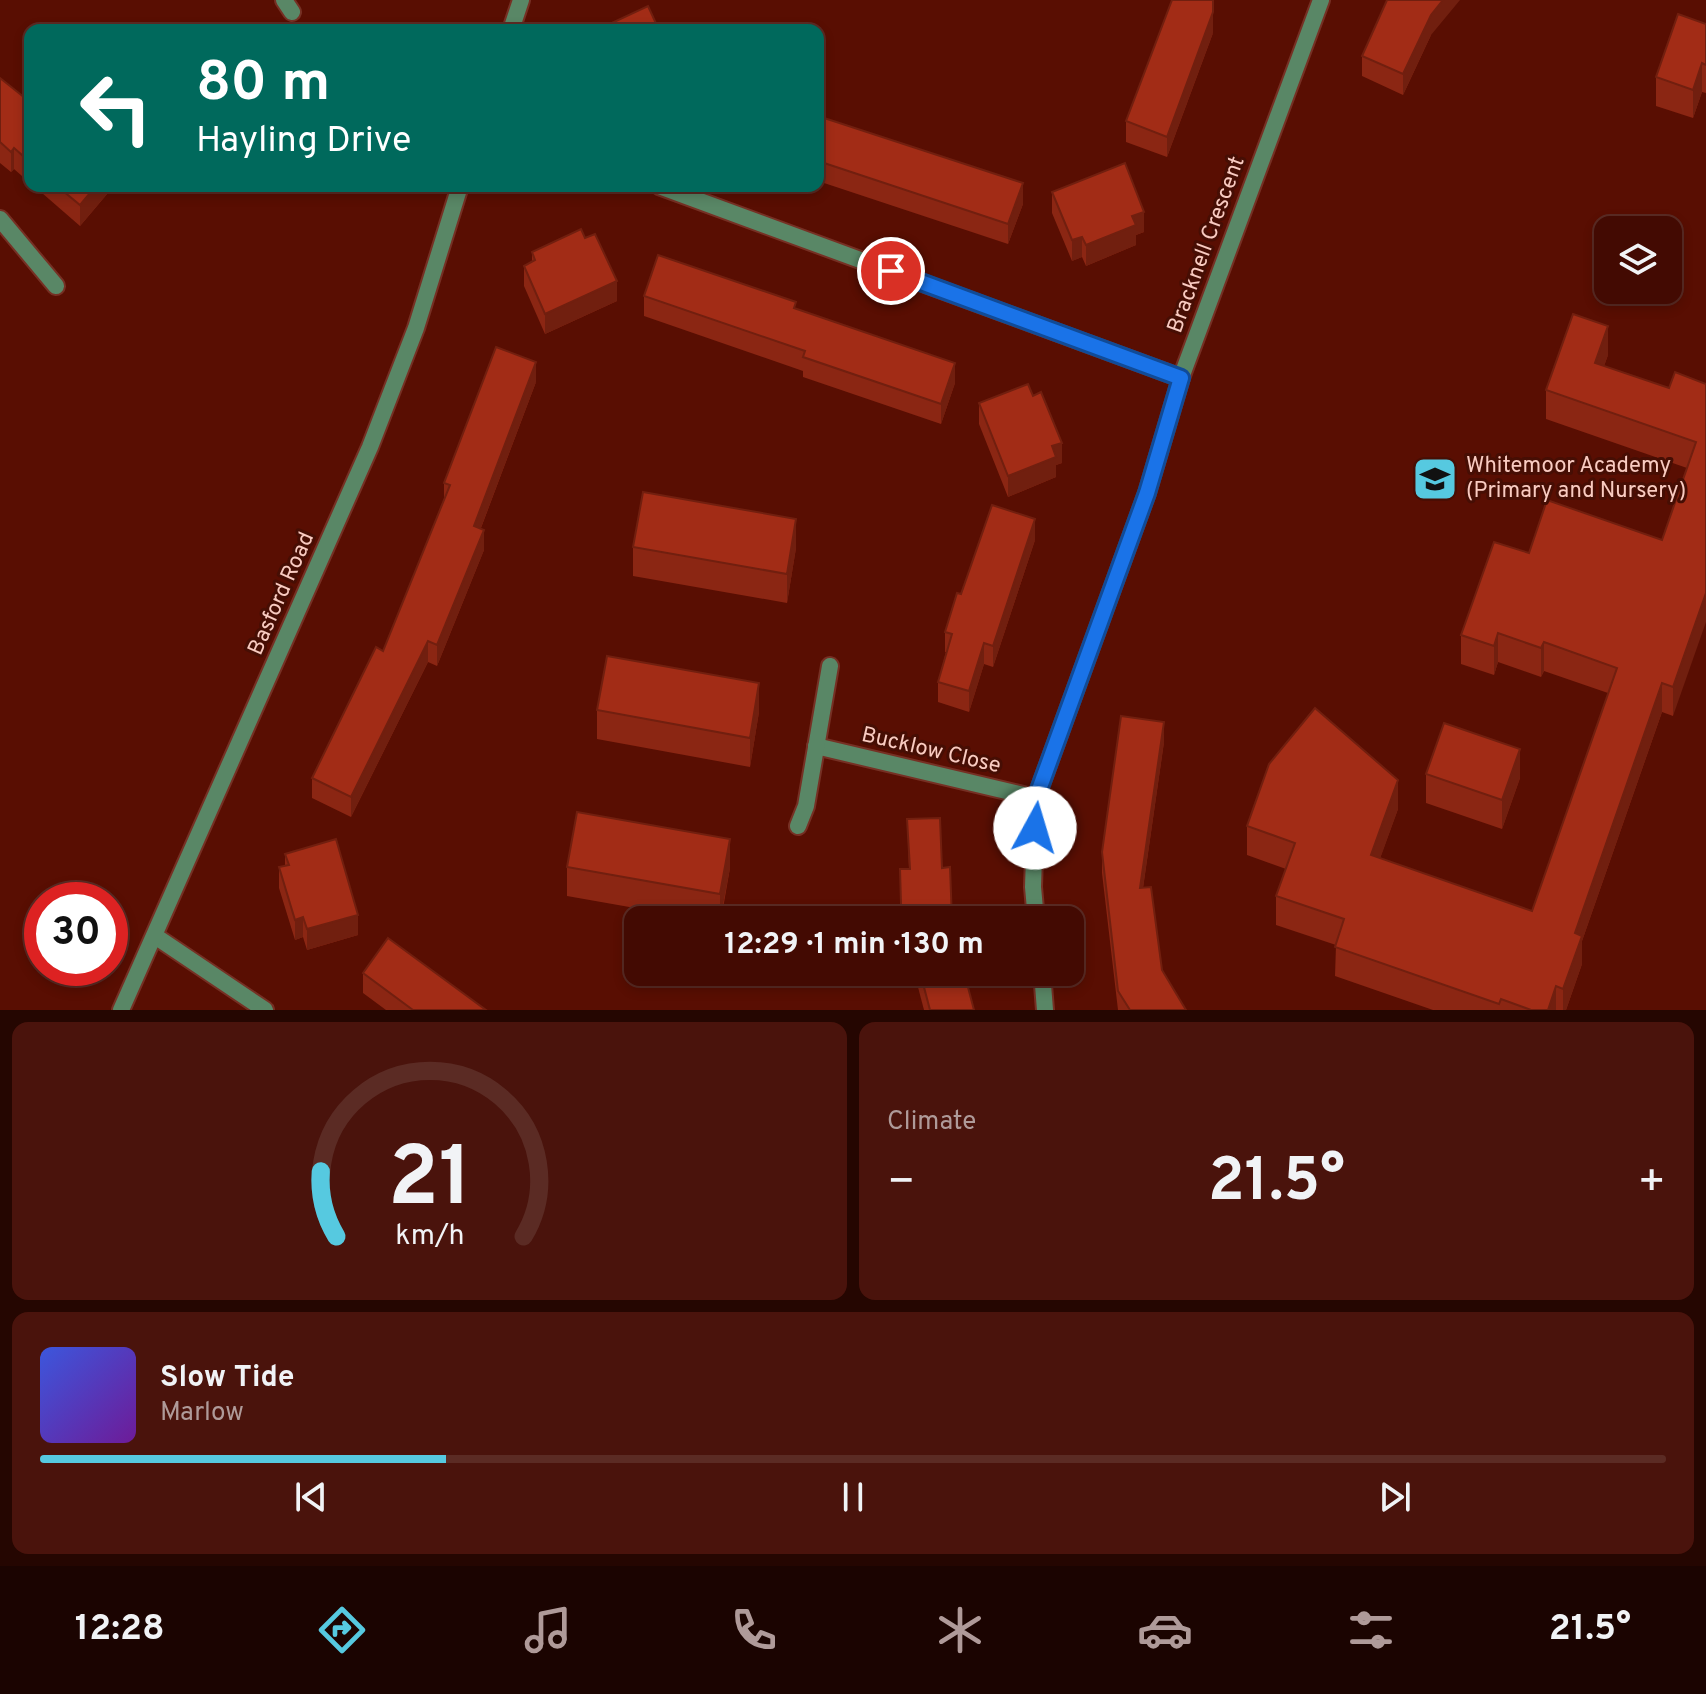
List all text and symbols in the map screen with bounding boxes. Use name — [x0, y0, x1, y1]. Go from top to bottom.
text: 80 m — [196, 50, 330, 120]
icon: left — [64, 56, 168, 160]
text: Hayling Drive — [196, 119, 411, 165]
street label: Bracknell Crescent — [1162, 153, 1252, 337]
map controls — [1594, 216, 1682, 304]
button: layers — [1594, 216, 1682, 304]
pin — [857, 237, 925, 305]
icon: arrive — [869, 249, 913, 293]
place label: Whitemoor Academy (Primary and Nursery) — [1466, 453, 1686, 505]
school or university icon: Whitemoor Academy (Primary and Nursery) — [1411, 455, 1459, 503]
street label: Basford Road — [243, 528, 321, 660]
street label: Bucklow Close — [859, 722, 1003, 780]
position arrow — [993, 786, 1077, 870]
speed limit sign: 30 — [24, 882, 128, 986]
text: 12:29 · 1 min · 130 m — [724, 927, 984, 964]
text: Climate — [887, 1106, 976, 1139]
text: 21 — [387, 1130, 472, 1235]
text: 21.5° — [1208, 1146, 1345, 1222]
text: − — [887, 1156, 915, 1212]
text: + — [1638, 1156, 1666, 1212]
text: km/h — [395, 1219, 464, 1255]
text: Slow Tide — [160, 1360, 294, 1397]
text: Marlow — [160, 1397, 244, 1430]
icon: previous — [289, 1475, 333, 1519]
icon: pause — [831, 1475, 875, 1519]
icon: next — [1373, 1475, 1417, 1519]
icon: directions — [314, 1602, 370, 1658]
icon: music — [520, 1602, 576, 1658]
icon: phone — [726, 1602, 782, 1658]
icon: climate — [932, 1602, 988, 1658]
icon: car — [1137, 1602, 1193, 1658]
icon: filters — [1343, 1602, 1399, 1658]
text: 12:28 — [75, 1607, 165, 1653]
text: 21.5° — [1549, 1607, 1631, 1653]

